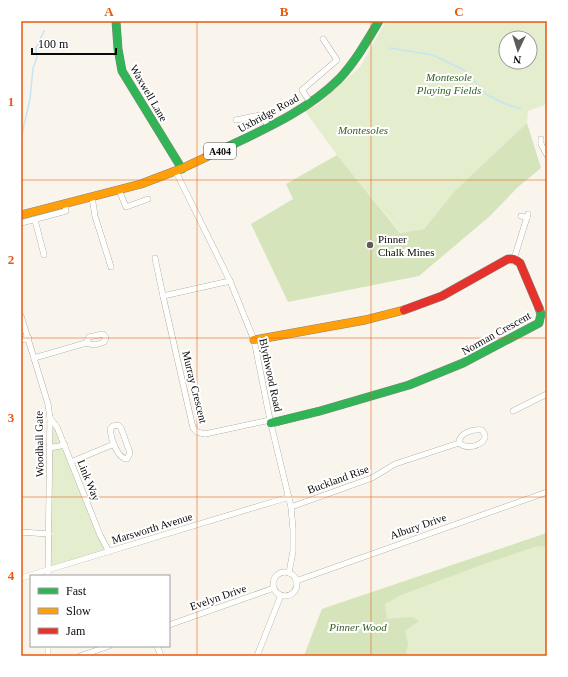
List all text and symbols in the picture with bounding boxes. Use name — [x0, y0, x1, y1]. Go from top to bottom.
text: A — [104, 4, 114, 19]
text: B — [280, 4, 289, 19]
text: C — [454, 4, 464, 19]
scale bar — [32, 30, 116, 56]
north arrow — [498, 30, 538, 70]
text: 100 m — [38, 37, 69, 51]
text: N — [513, 54, 522, 66]
street label: Waxwell Lane — [128, 62, 170, 124]
park label: Montesole Playing Fields — [416, 71, 481, 96]
street label: Uxbridge Road — [236, 91, 301, 135]
text: 1 — [8, 94, 14, 109]
park label: Montesoles — [337, 124, 388, 136]
road number: A404 — [204, 143, 236, 159]
place label: Pinner Chalk Mines — [378, 233, 435, 258]
marker: Pinner Chalk Mines — [365, 240, 375, 250]
text: 2 — [8, 252, 14, 267]
street label: Norman Crescent — [459, 309, 533, 357]
street label: Blythwood Road — [257, 337, 285, 413]
street label: Murray Crescent — [180, 350, 210, 424]
text: 3 — [8, 410, 15, 425]
street label: Woodhall Gate — [32, 411, 46, 477]
street label: Link Way — [75, 458, 103, 503]
street label: Buckland Rise — [306, 462, 370, 496]
street label: Marsworth Avenue — [110, 510, 194, 546]
street label: Albury Drive — [388, 511, 448, 541]
text: 4 — [8, 568, 15, 583]
legend — [30, 575, 170, 647]
street label: Evelyn Drive — [188, 582, 248, 612]
text: Fast — [66, 584, 87, 598]
text: Slow — [66, 604, 91, 618]
park label: Pinner Wood — [328, 621, 387, 633]
text: Jam — [66, 624, 86, 638]

